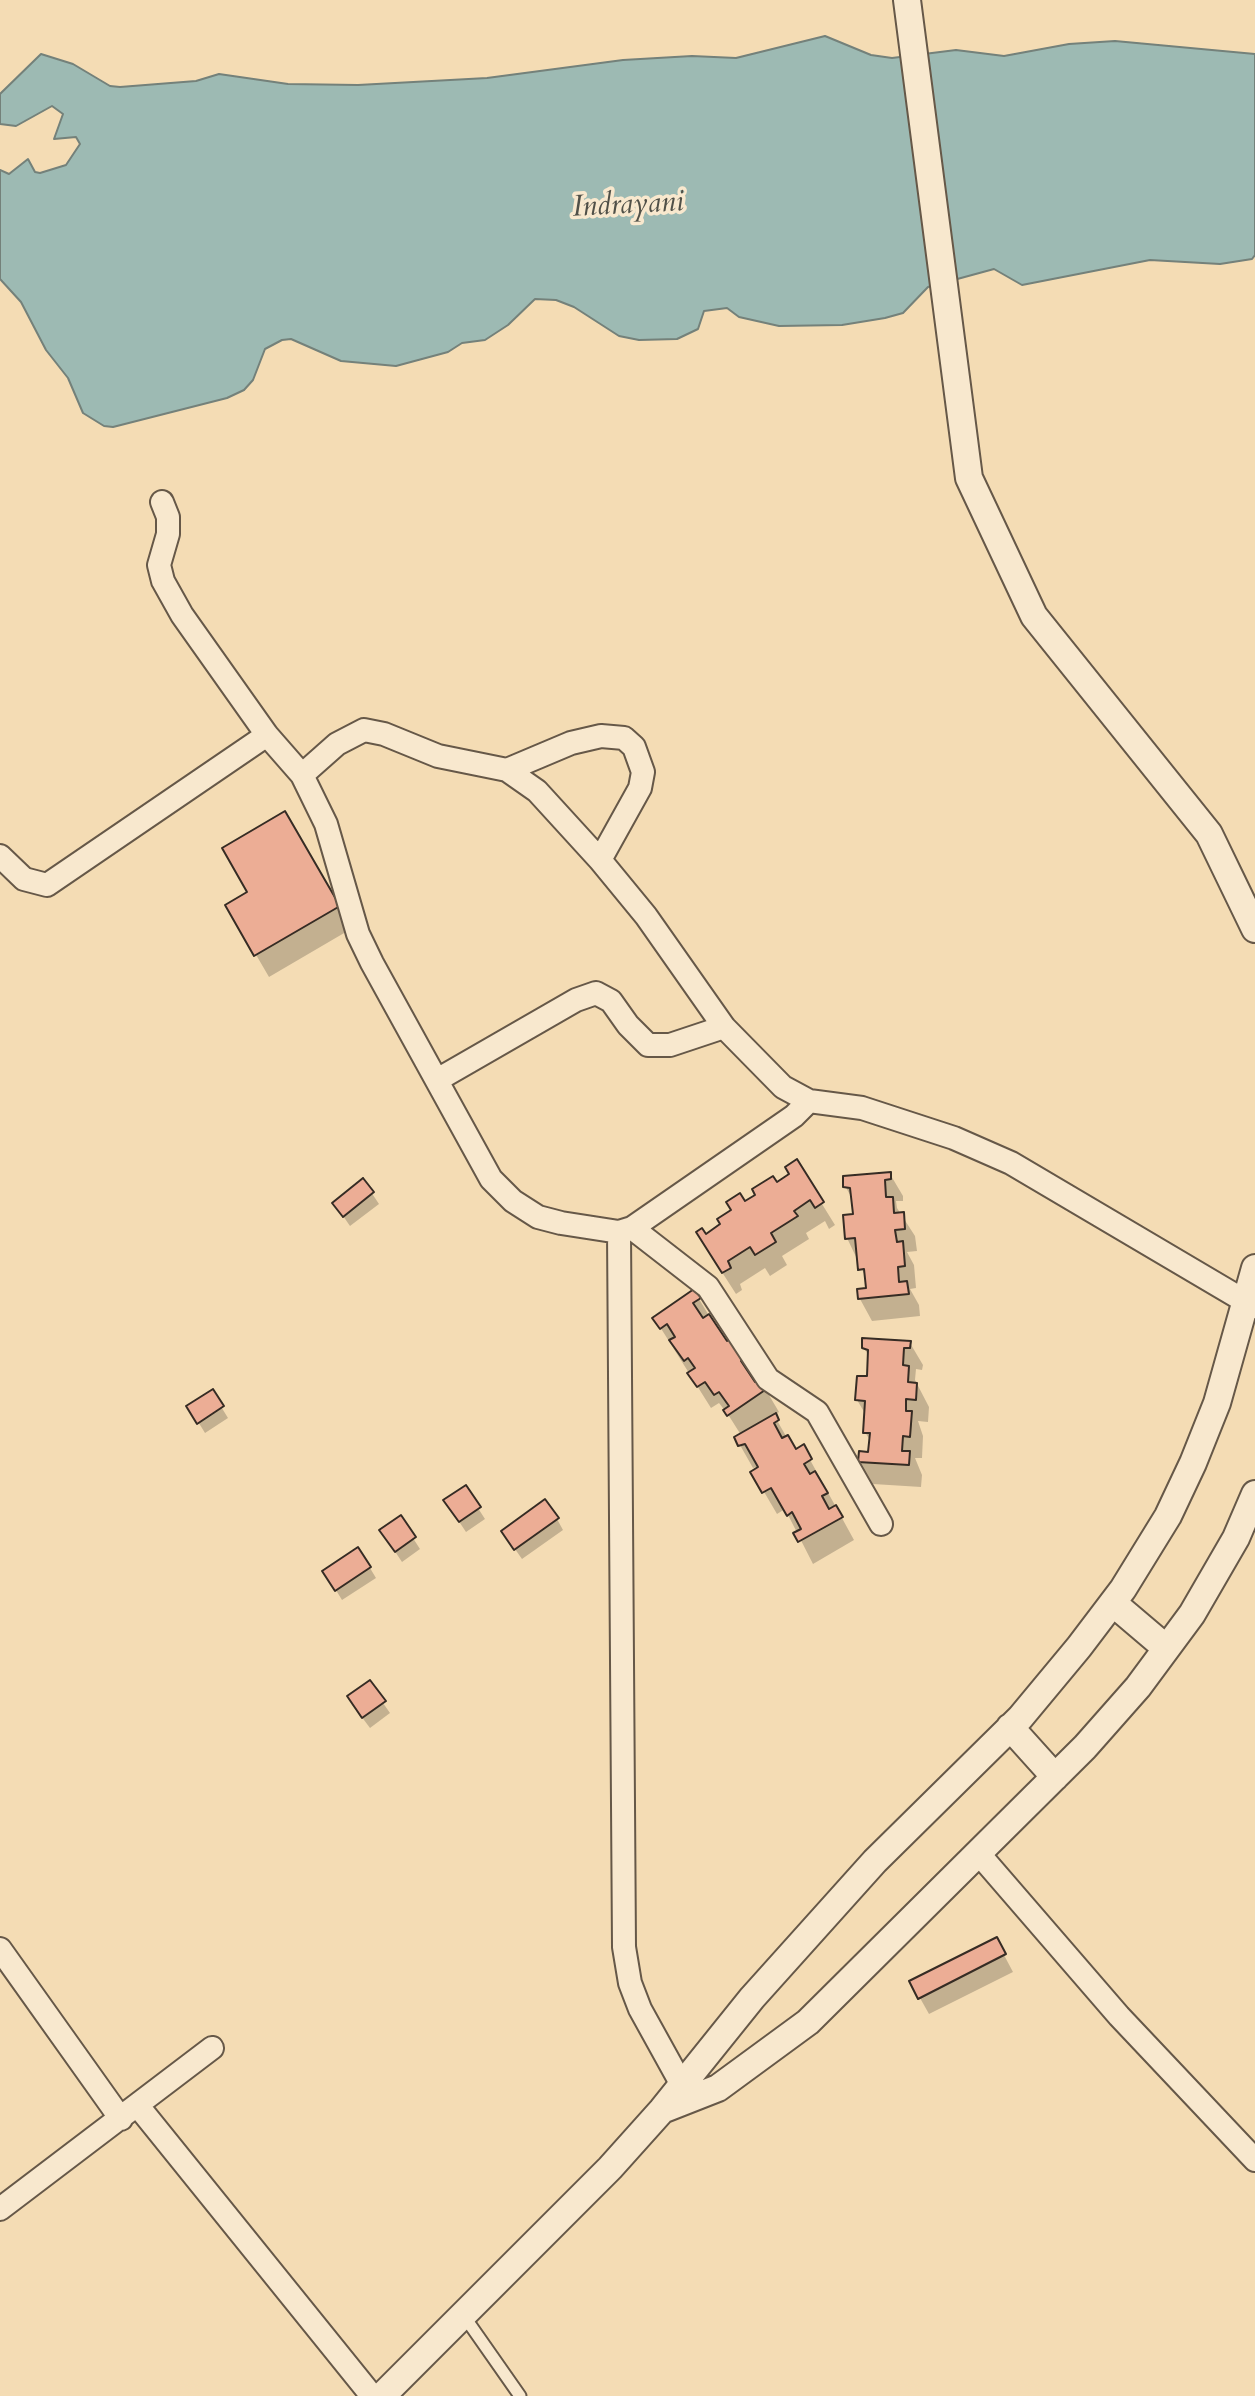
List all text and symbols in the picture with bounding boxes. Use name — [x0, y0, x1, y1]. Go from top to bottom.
water label: Indrayani — [571, 185, 685, 227]

